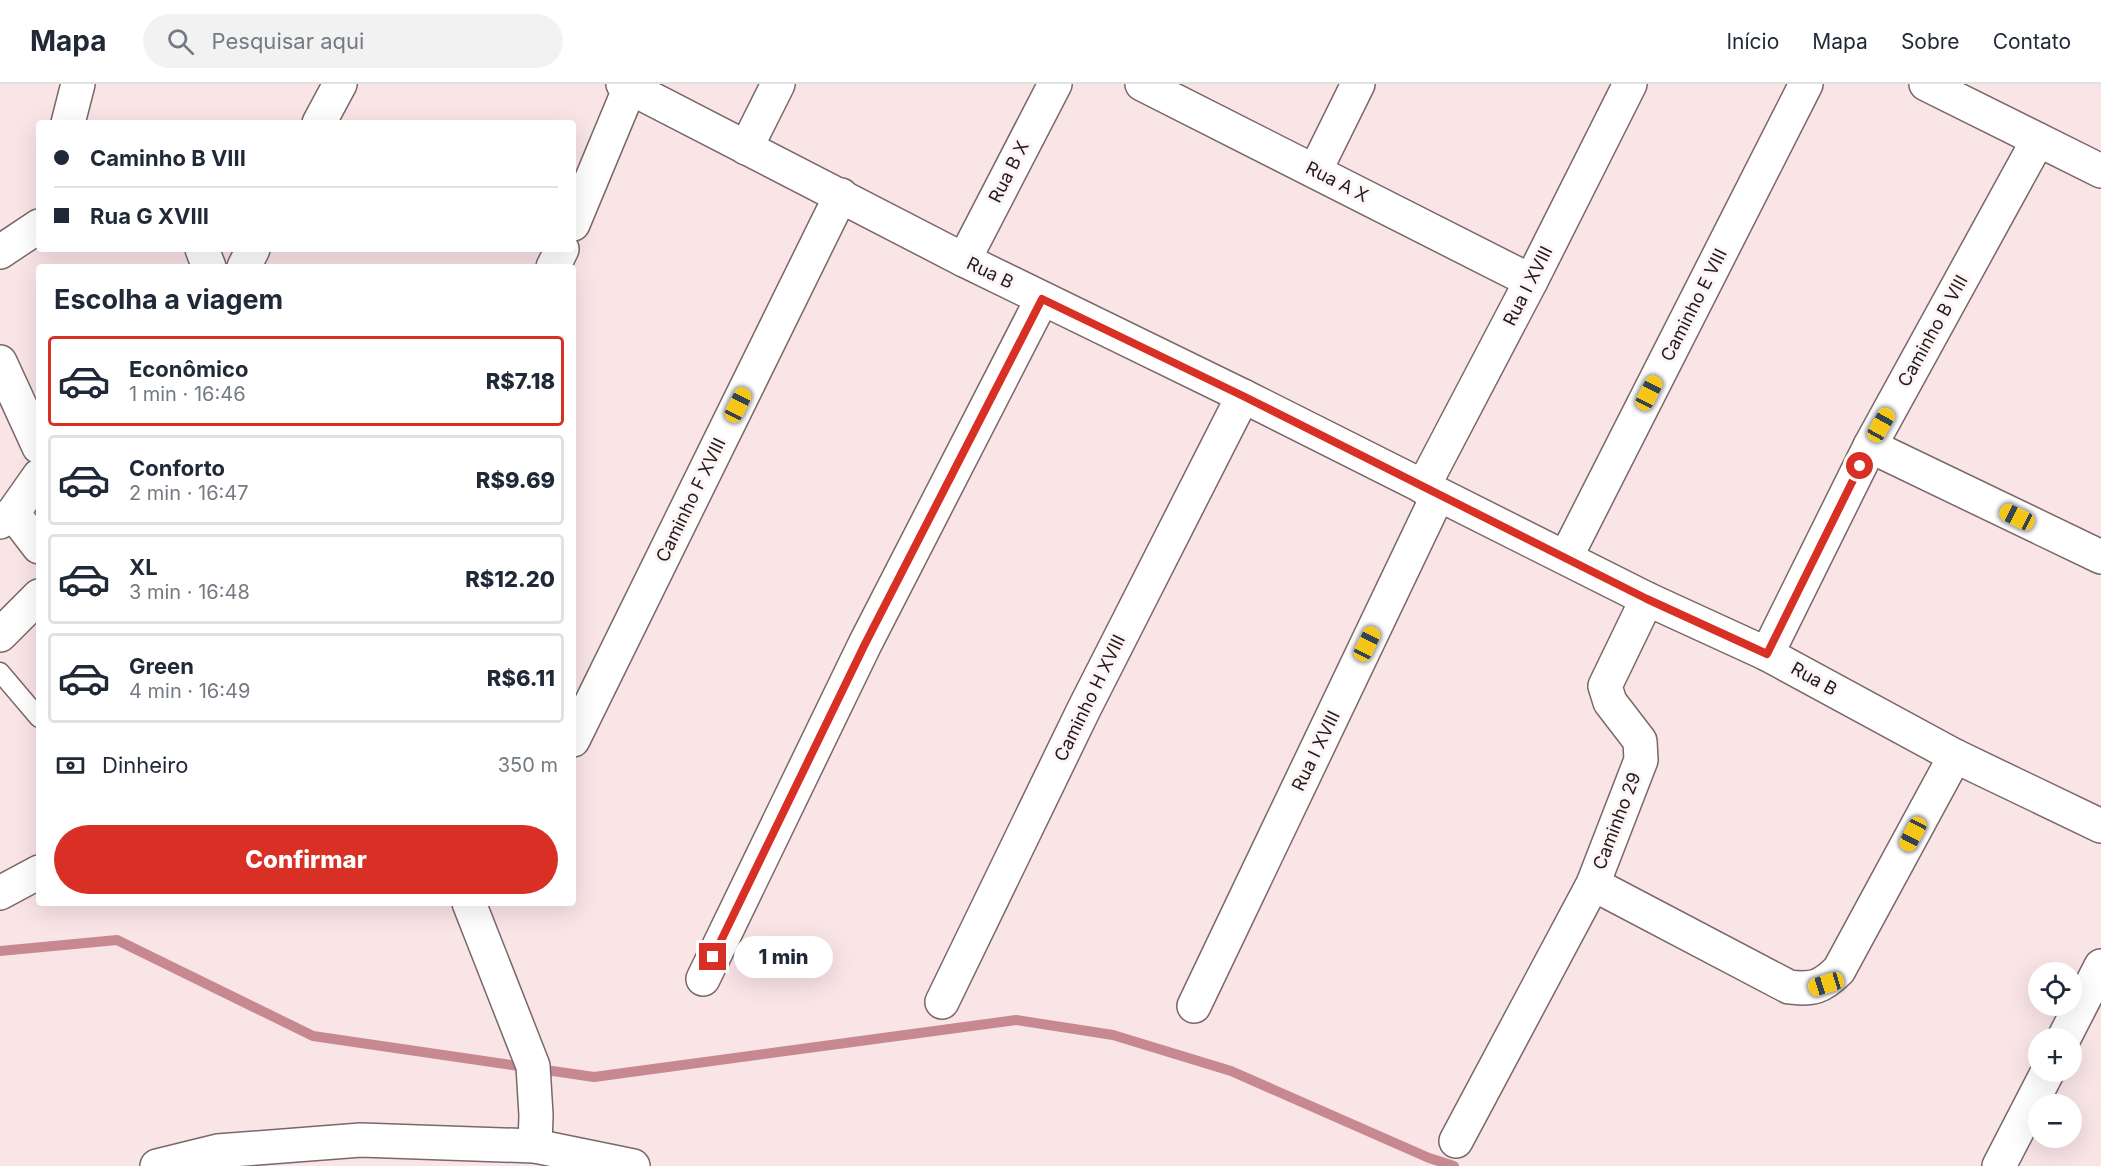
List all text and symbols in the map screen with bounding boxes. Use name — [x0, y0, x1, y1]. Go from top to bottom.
search box — [143, 14, 563, 68]
text: Mapa — [30, 24, 107, 58]
icon: search — [164, 25, 197, 58]
text: Pesquisar aqui — [212, 28, 364, 54]
text: Início — [1726, 29, 1779, 54]
text: Mapa — [1812, 29, 1868, 54]
text: Sobre — [1901, 29, 1960, 54]
text: Contato — [1993, 29, 2071, 54]
street label: Rua B X — [984, 137, 1033, 206]
text: Caminho B VIII — [90, 145, 246, 171]
street label: Rua A X — [1303, 157, 1372, 206]
text: Rua G XVIII — [90, 203, 209, 229]
street label: Rua I XVIII — [1499, 242, 1557, 329]
street label: Caminho E VIII — [1656, 245, 1731, 364]
street label: Rua B — [964, 252, 1017, 293]
street label: Caminho B VIII — [1893, 271, 1972, 390]
text: Escolha a viagem — [54, 283, 283, 316]
icon: car — [57, 354, 111, 408]
text: Econômico — [129, 356, 248, 382]
text: R$7.18 — [486, 368, 555, 394]
car — [1633, 373, 1665, 413]
text: 1 min · 16:46 — [129, 382, 246, 406]
car — [722, 385, 754, 425]
car — [1864, 405, 1898, 445]
street label: Caminho F XVIII — [651, 434, 730, 565]
route start — [1846, 452, 1873, 479]
icon: car — [57, 453, 111, 507]
text: Conforto — [129, 455, 225, 481]
text: R$9.69 — [476, 467, 555, 493]
text: 2 min · 16:47 — [129, 481, 249, 505]
car — [1997, 501, 2037, 533]
icon: car — [57, 552, 111, 606]
text: XL — [129, 554, 158, 580]
text: R$12.20 — [465, 566, 555, 592]
text: 3 min · 16:48 — [129, 580, 250, 604]
car — [1351, 624, 1383, 664]
street label: Caminho H XVIII — [1050, 631, 1129, 764]
icon: car — [57, 651, 111, 705]
text: Green — [129, 653, 194, 679]
street label: Rua B — [1788, 657, 1841, 700]
text: R$6.11 — [487, 665, 555, 691]
text: 4 min · 16:49 — [129, 679, 250, 703]
street label: Rua I XVIII — [1287, 707, 1344, 794]
icon: cash — [54, 749, 87, 782]
text: Dinheiro — [102, 752, 188, 778]
text: 350 m — [498, 753, 558, 777]
street label: Caminho 29 — [1588, 769, 1645, 873]
car — [1897, 814, 1929, 854]
button: Confirmar — [54, 825, 558, 894]
callout: 1 min — [734, 936, 833, 978]
route end — [699, 943, 726, 970]
text: 1 min — [758, 945, 809, 969]
map controls — [2028, 962, 2082, 1148]
button: locate — [2028, 962, 2082, 1016]
car — [1806, 970, 1846, 998]
button: + — [2028, 1028, 2082, 1082]
button: − — [2028, 1094, 2082, 1148]

